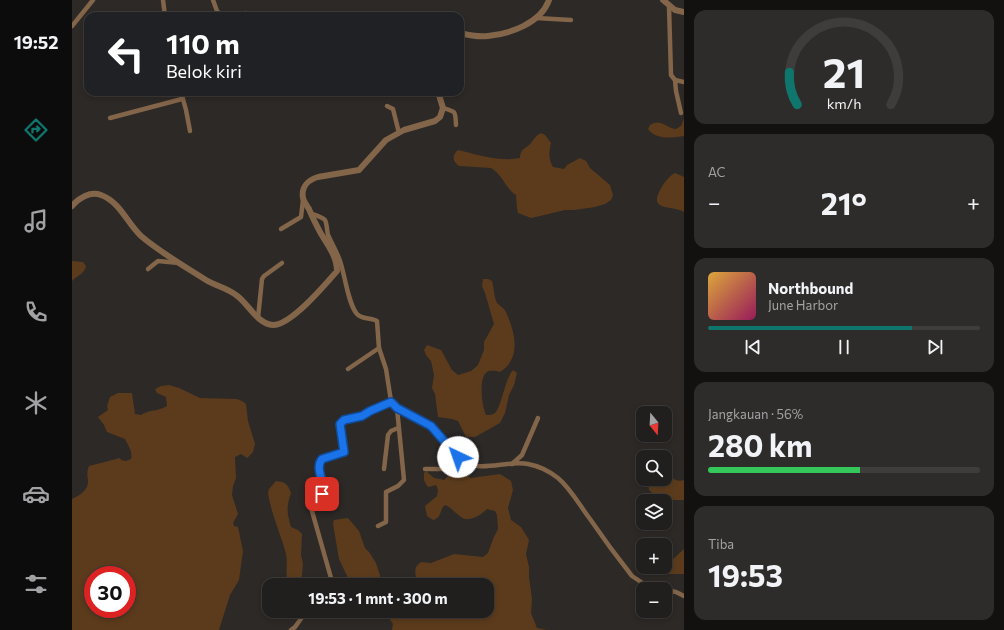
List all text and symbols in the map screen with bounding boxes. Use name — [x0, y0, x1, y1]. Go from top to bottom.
text: 110 m — [166, 26, 240, 60]
icon: left — [100, 28, 152, 80]
text: 19:52 — [14, 31, 58, 53]
text: 21 — [823, 46, 865, 97]
text: Belok kiri — [166, 60, 242, 82]
text: km/h — [827, 94, 861, 112]
icon: directions — [22, 116, 50, 144]
text: AC — [708, 164, 726, 180]
text: 21° — [821, 184, 867, 221]
text: − — [708, 189, 721, 216]
text: + — [967, 189, 980, 216]
icon: music — [22, 207, 50, 235]
text: Northbound — [768, 279, 853, 297]
text: June Harbor — [768, 297, 838, 313]
icon: phone — [22, 298, 50, 326]
icon: previous — [742, 336, 764, 358]
icon: pause — [833, 336, 855, 358]
icon: next — [924, 336, 946, 358]
icon: climate — [22, 389, 50, 417]
north arrow — [636, 406, 672, 442]
map controls — [636, 406, 672, 618]
text: Jangkauan · 56% — [708, 406, 803, 422]
text: 280 km — [708, 426, 813, 463]
position arrow — [437, 436, 479, 478]
button: search — [636, 450, 672, 486]
pin — [305, 477, 339, 511]
icon: car — [22, 480, 50, 508]
icon: arrive — [311, 483, 333, 505]
button: layers — [636, 494, 672, 530]
text: Tiba — [708, 536, 734, 552]
button: + — [636, 538, 672, 574]
text: 19:53 — [708, 556, 783, 593]
speed limit sign: 30 — [84, 566, 136, 618]
icon: filters — [22, 570, 50, 598]
button: − — [636, 582, 672, 618]
text: 19:53 · 1 mnt · 300 m — [308, 589, 448, 607]

